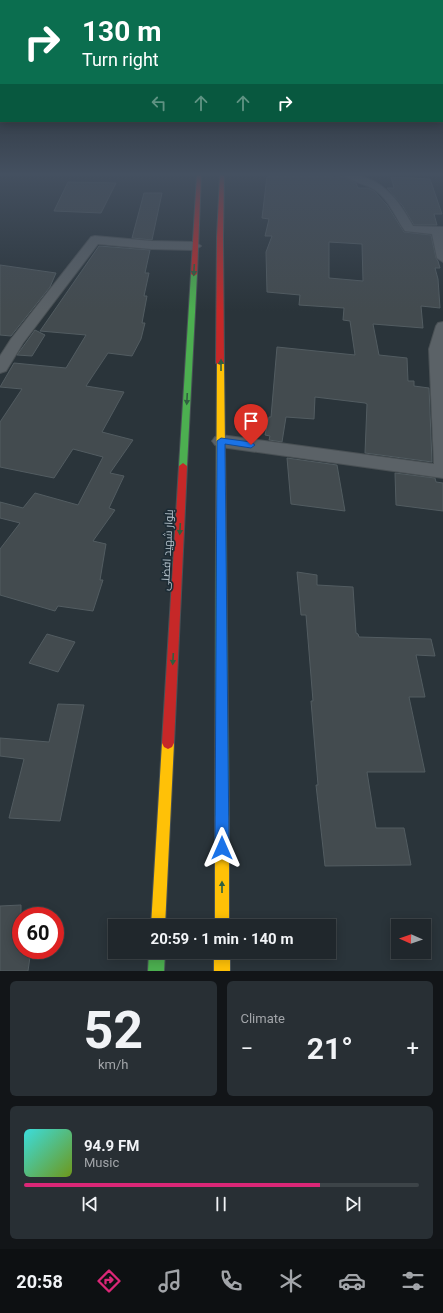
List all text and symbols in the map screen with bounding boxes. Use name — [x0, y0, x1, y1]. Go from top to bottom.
text: 130 m — [82, 15, 161, 48]
icon: right — [16, 16, 68, 68]
text: Turn right — [82, 49, 159, 70]
icon: left — [148, 92, 170, 114]
icon: ahead — [190, 92, 212, 114]
icon: ahead — [232, 92, 254, 114]
icon: right — [274, 92, 296, 114]
one-way arrow — [191, 264, 198, 276]
one-way arrow — [218, 358, 224, 371]
one-way arrow — [184, 393, 190, 406]
pin — [234, 404, 268, 445]
icon: arrive — [240, 410, 262, 432]
street label: بلوار شهید افضلی — [159, 509, 176, 591]
one-way arrow — [177, 523, 183, 536]
one-way arrow — [169, 653, 176, 665]
position arrow — [201, 827, 243, 869]
one-way arrow — [219, 880, 225, 893]
speed limit sign: 60 — [12, 907, 64, 959]
north arrow — [391, 919, 431, 959]
map controls — [391, 919, 431, 959]
text: 20:59 · 1 min · 140 m — [151, 930, 293, 948]
text: 52 — [83, 1000, 143, 1061]
text: Climate — [241, 1011, 285, 1026]
text: 21° — [307, 1031, 353, 1066]
text: − — [241, 1036, 253, 1061]
text: + — [407, 1036, 419, 1061]
text: km/h — [98, 1057, 129, 1072]
text: 94.9 FM — [84, 1137, 139, 1155]
text: Music — [84, 1155, 119, 1170]
icon: previous — [79, 1193, 101, 1215]
icon: pause — [210, 1193, 232, 1215]
icon: next — [342, 1193, 364, 1215]
icon: directions — [95, 1267, 123, 1295]
icon: music — [156, 1267, 184, 1295]
icon: phone — [217, 1267, 245, 1295]
icon: climate — [277, 1267, 305, 1295]
icon: car — [338, 1267, 366, 1295]
icon: filters — [399, 1267, 427, 1295]
text: 20:58 — [16, 1271, 63, 1292]

